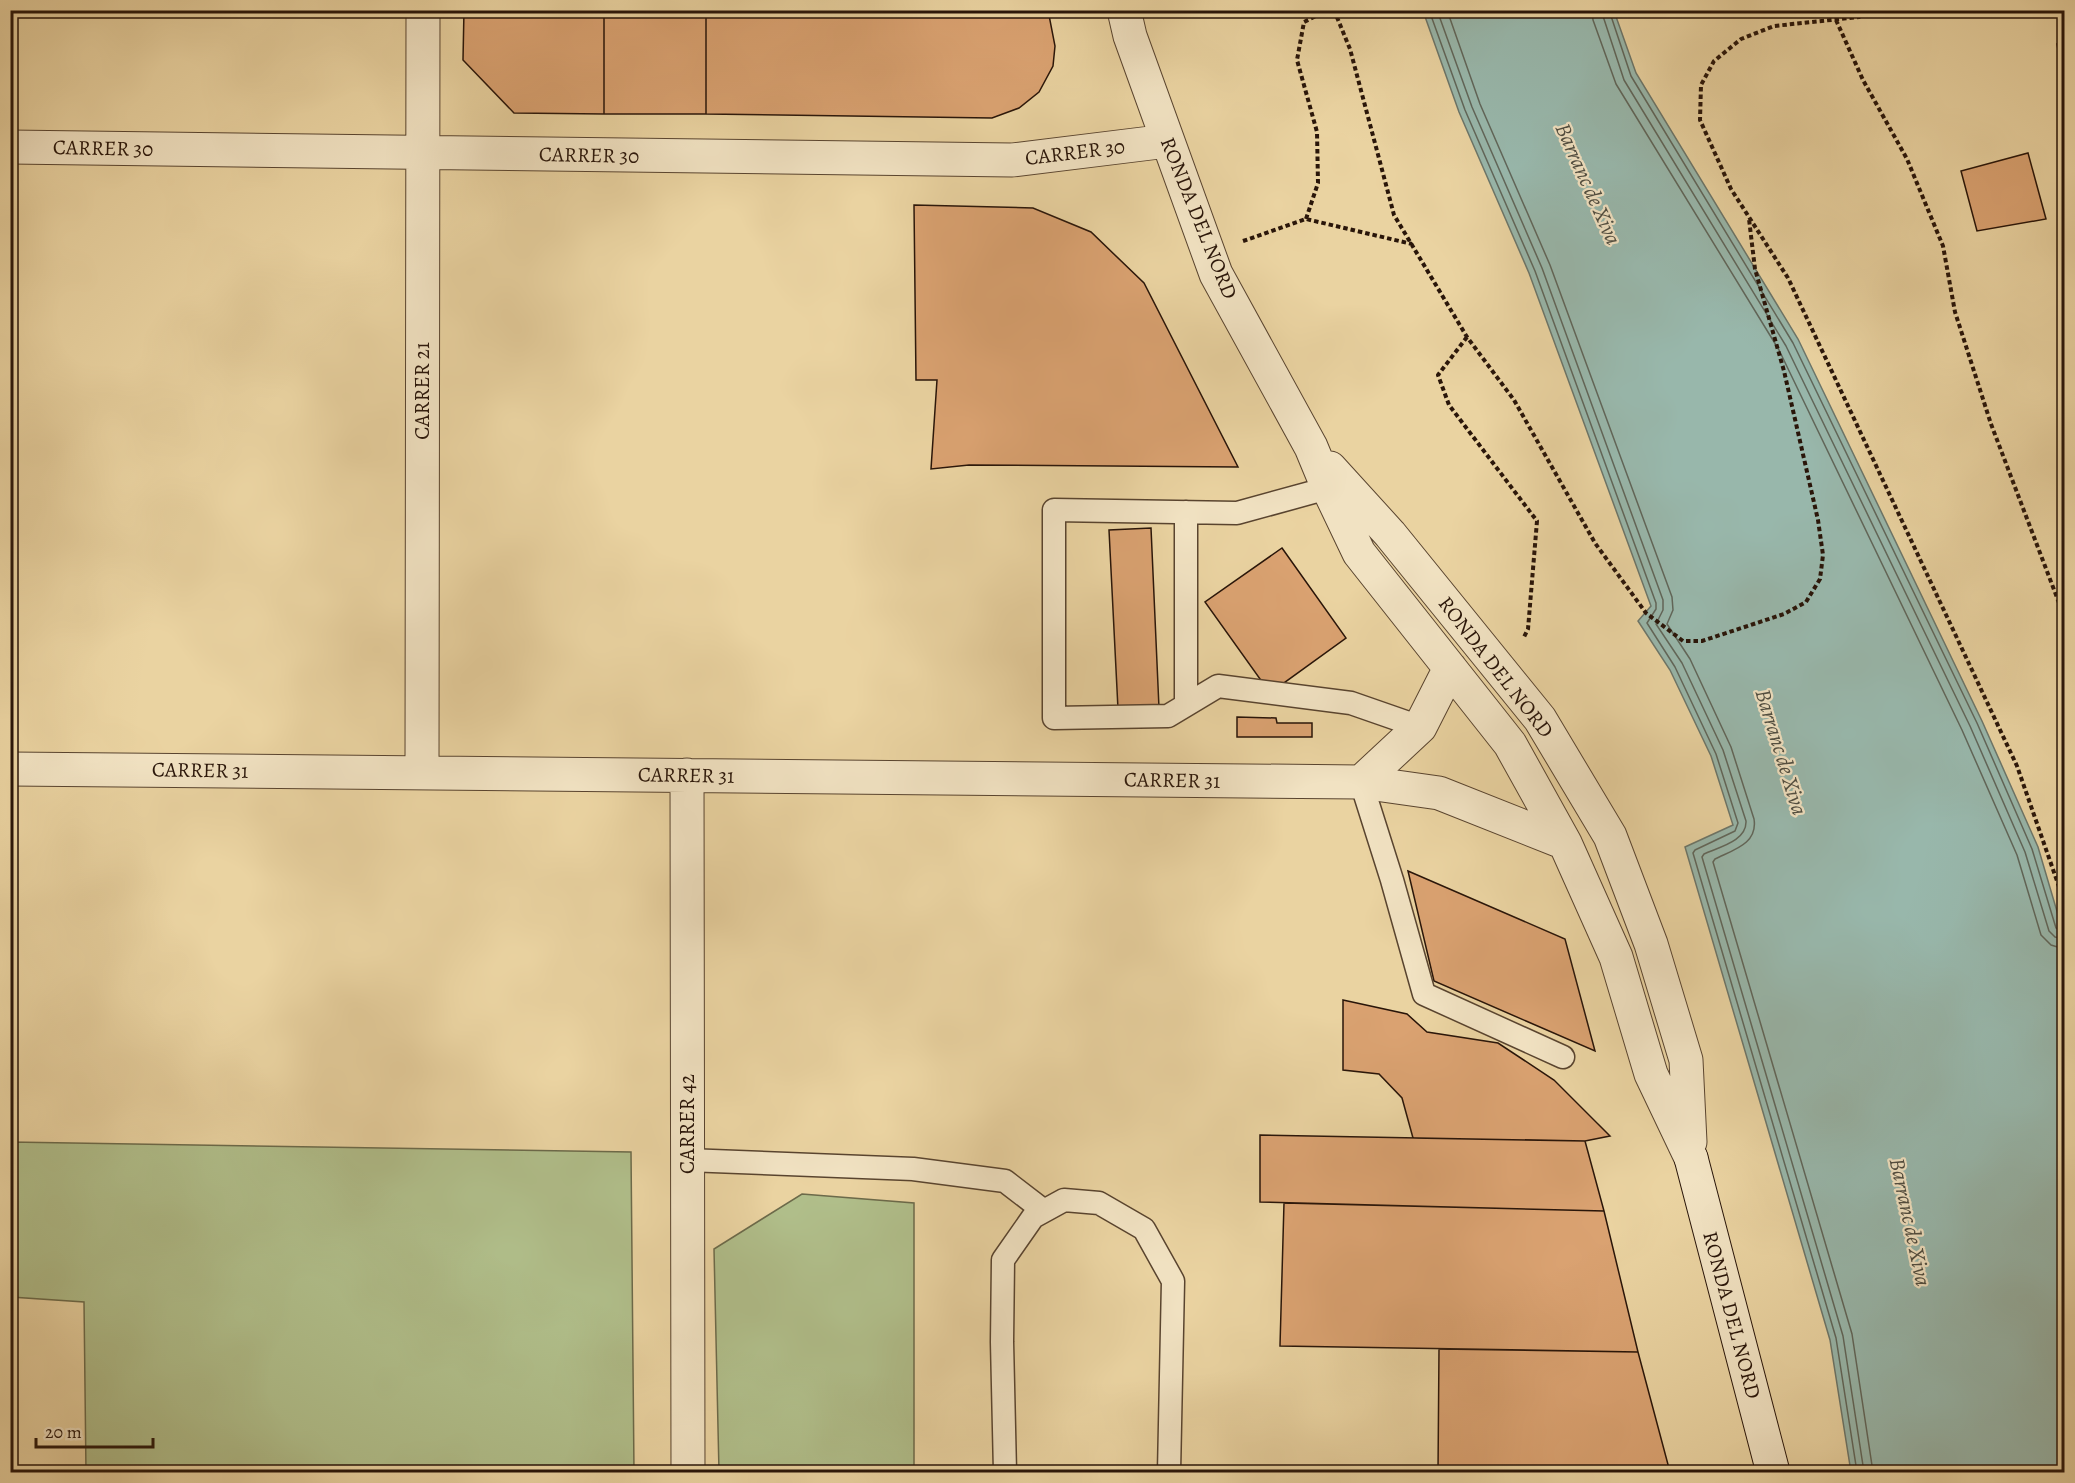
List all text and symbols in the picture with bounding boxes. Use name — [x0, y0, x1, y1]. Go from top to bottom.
water label: Barranc de Xiva — [1548, 118, 1628, 250]
street label: CARRER 30 — [1023, 132, 1127, 172]
street label: CARRER 30 — [53, 133, 153, 163]
street label: RONDA DEL NORD — [1154, 133, 1244, 303]
street label: CARRER 30 — [539, 140, 639, 170]
street label: CARRER 21 — [408, 342, 436, 440]
street label: RONDA DEL NORD — [1432, 590, 1560, 744]
water label: Barranc de Xiva — [1748, 685, 1814, 819]
street label: CARRER 31 — [152, 755, 248, 785]
street label: CARRER 31 — [638, 760, 734, 790]
street label: CARRER 31 — [1124, 765, 1220, 795]
street label: CARRER 42 — [673, 1074, 701, 1174]
water label: Barranc de Xiva — [1882, 1155, 1938, 1289]
street label: RONDA DEL NORD — [1696, 1228, 1768, 1402]
scale bar — [36, 1411, 153, 1449]
text: 20 m — [45, 1420, 82, 1444]

